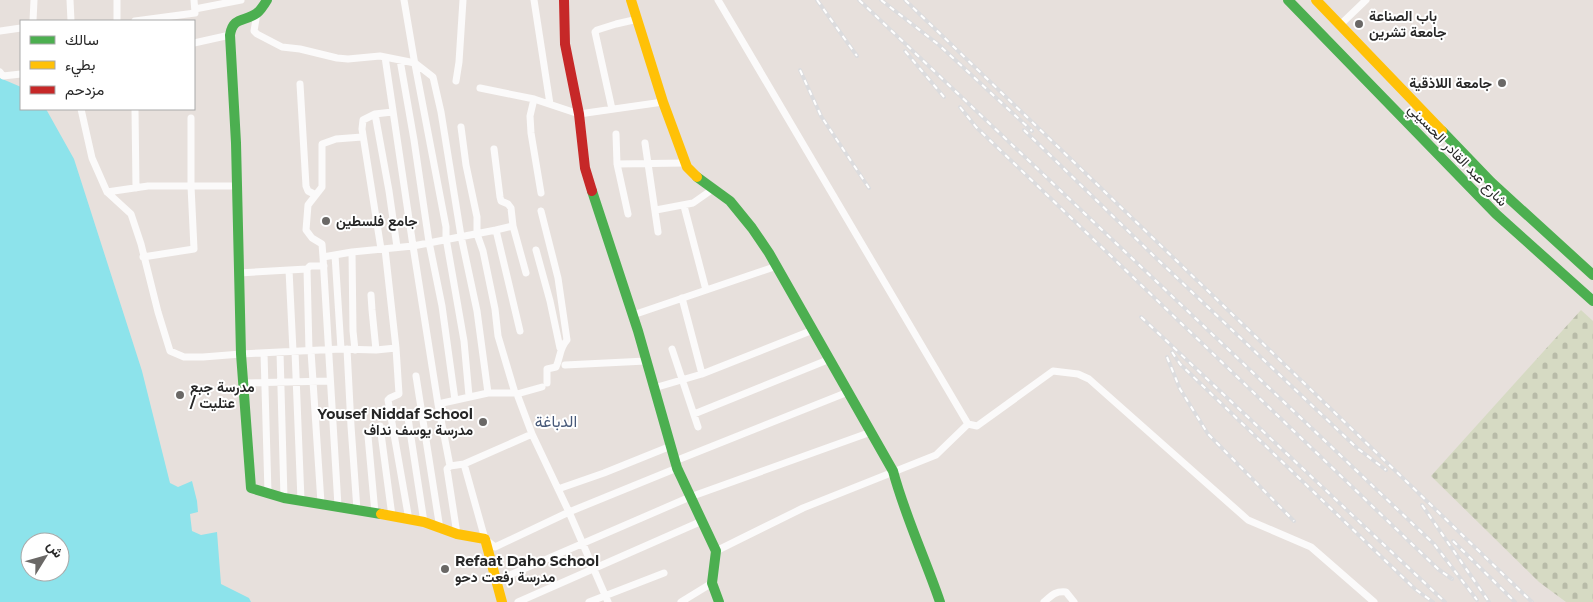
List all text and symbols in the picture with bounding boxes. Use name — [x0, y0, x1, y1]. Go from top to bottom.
place label: باب الصناعة جامعة تشرين — [1369, 7, 1447, 41]
marker: باب الصناعة جامعة تشرين — [1353, 18, 1365, 30]
legend — [20, 20, 195, 110]
text: سالك — [65, 30, 99, 49]
text: بطيء — [65, 55, 95, 78]
place label: جامعة اللاذقية — [1409, 74, 1492, 92]
marker: جامعة اللاذقية — [1496, 77, 1508, 89]
text: مزدحم — [65, 80, 104, 100]
street label: شارع عبد القادر الحسيني — [1402, 100, 1512, 212]
place label: جامع فلسطين — [336, 212, 418, 231]
marker: جامع فلسطين — [320, 215, 332, 227]
place label: مدرسة جبع / عتليت — [189, 378, 255, 412]
marker: مدرسة جبع / عتليت — [174, 389, 186, 401]
place label: Yousef Niddaf School مدرسة يوسف نداف — [317, 405, 473, 439]
district label: الدباغة — [535, 412, 577, 431]
marker: Yousef Niddaf School مدرسة يوسف نداف — [477, 416, 489, 428]
north arrow — [20, 532, 70, 582]
text: ش — [43, 537, 68, 561]
place label: Refaat Daho School مدرسة رفعت دحو — [455, 552, 599, 586]
marker: Refaat Daho School مدرسة رفعت دحو — [439, 563, 451, 575]

